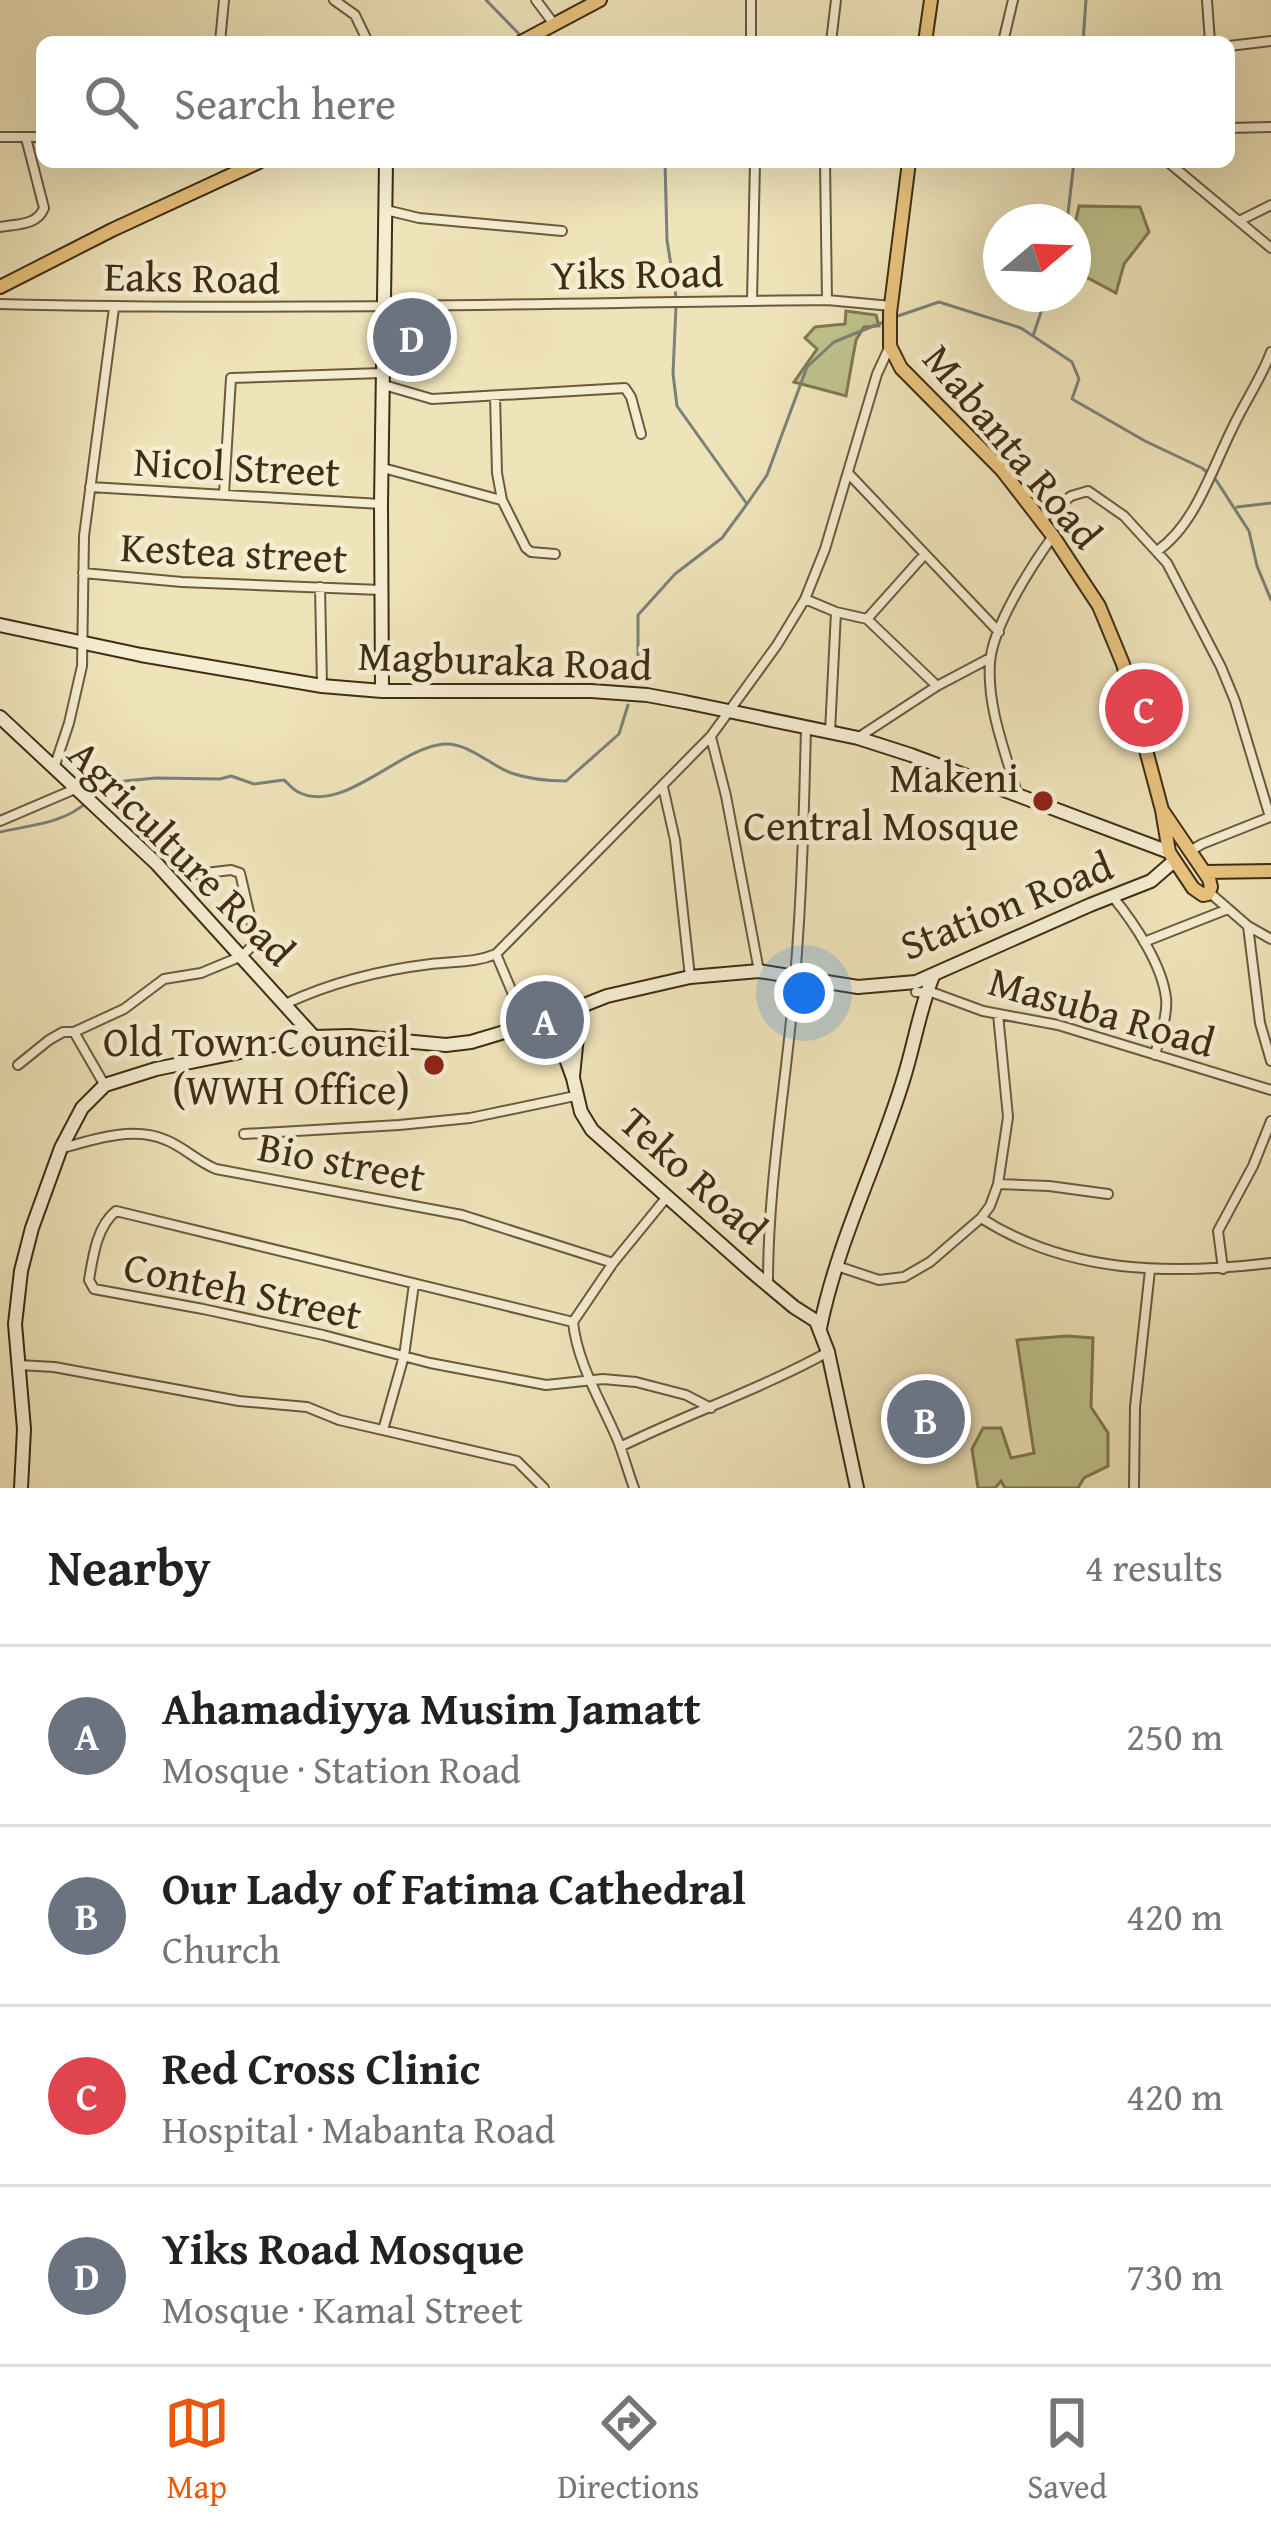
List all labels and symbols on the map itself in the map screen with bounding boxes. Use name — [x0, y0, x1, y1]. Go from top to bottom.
north arrow — [983, 204, 1091, 312]
street label: Yiks Road — [550, 240, 724, 304]
street label: Eaks Road — [103, 244, 281, 309]
pin: D — [373, 292, 451, 382]
street label: Mabanta Road — [909, 330, 1118, 562]
street label: Nicol Street — [132, 430, 342, 501]
street label: Kestea street — [119, 515, 349, 588]
street label: Magburaka Road — [357, 624, 654, 695]
pin: C — [1105, 663, 1183, 753]
street label: Agriculture Road — [55, 724, 310, 980]
place label: Makeni Central Mosque — [743, 746, 1019, 855]
marker: Makeni Central Mosque — [1030, 788, 1056, 814]
street label: Station Road — [891, 834, 1122, 975]
street label: Masuba Road — [982, 949, 1223, 1072]
your location — [774, 963, 834, 1023]
pin: A — [506, 975, 584, 1065]
place label: Old Town Council (WWH Office) — [103, 1010, 410, 1119]
marker: Old Town Council (WWH Office) — [421, 1052, 447, 1078]
street label: Teko Road — [607, 1092, 782, 1258]
street label: Bio street — [253, 1114, 431, 1207]
street label: Conteh Street — [119, 1235, 368, 1344]
pin: B — [887, 1374, 965, 1464]

